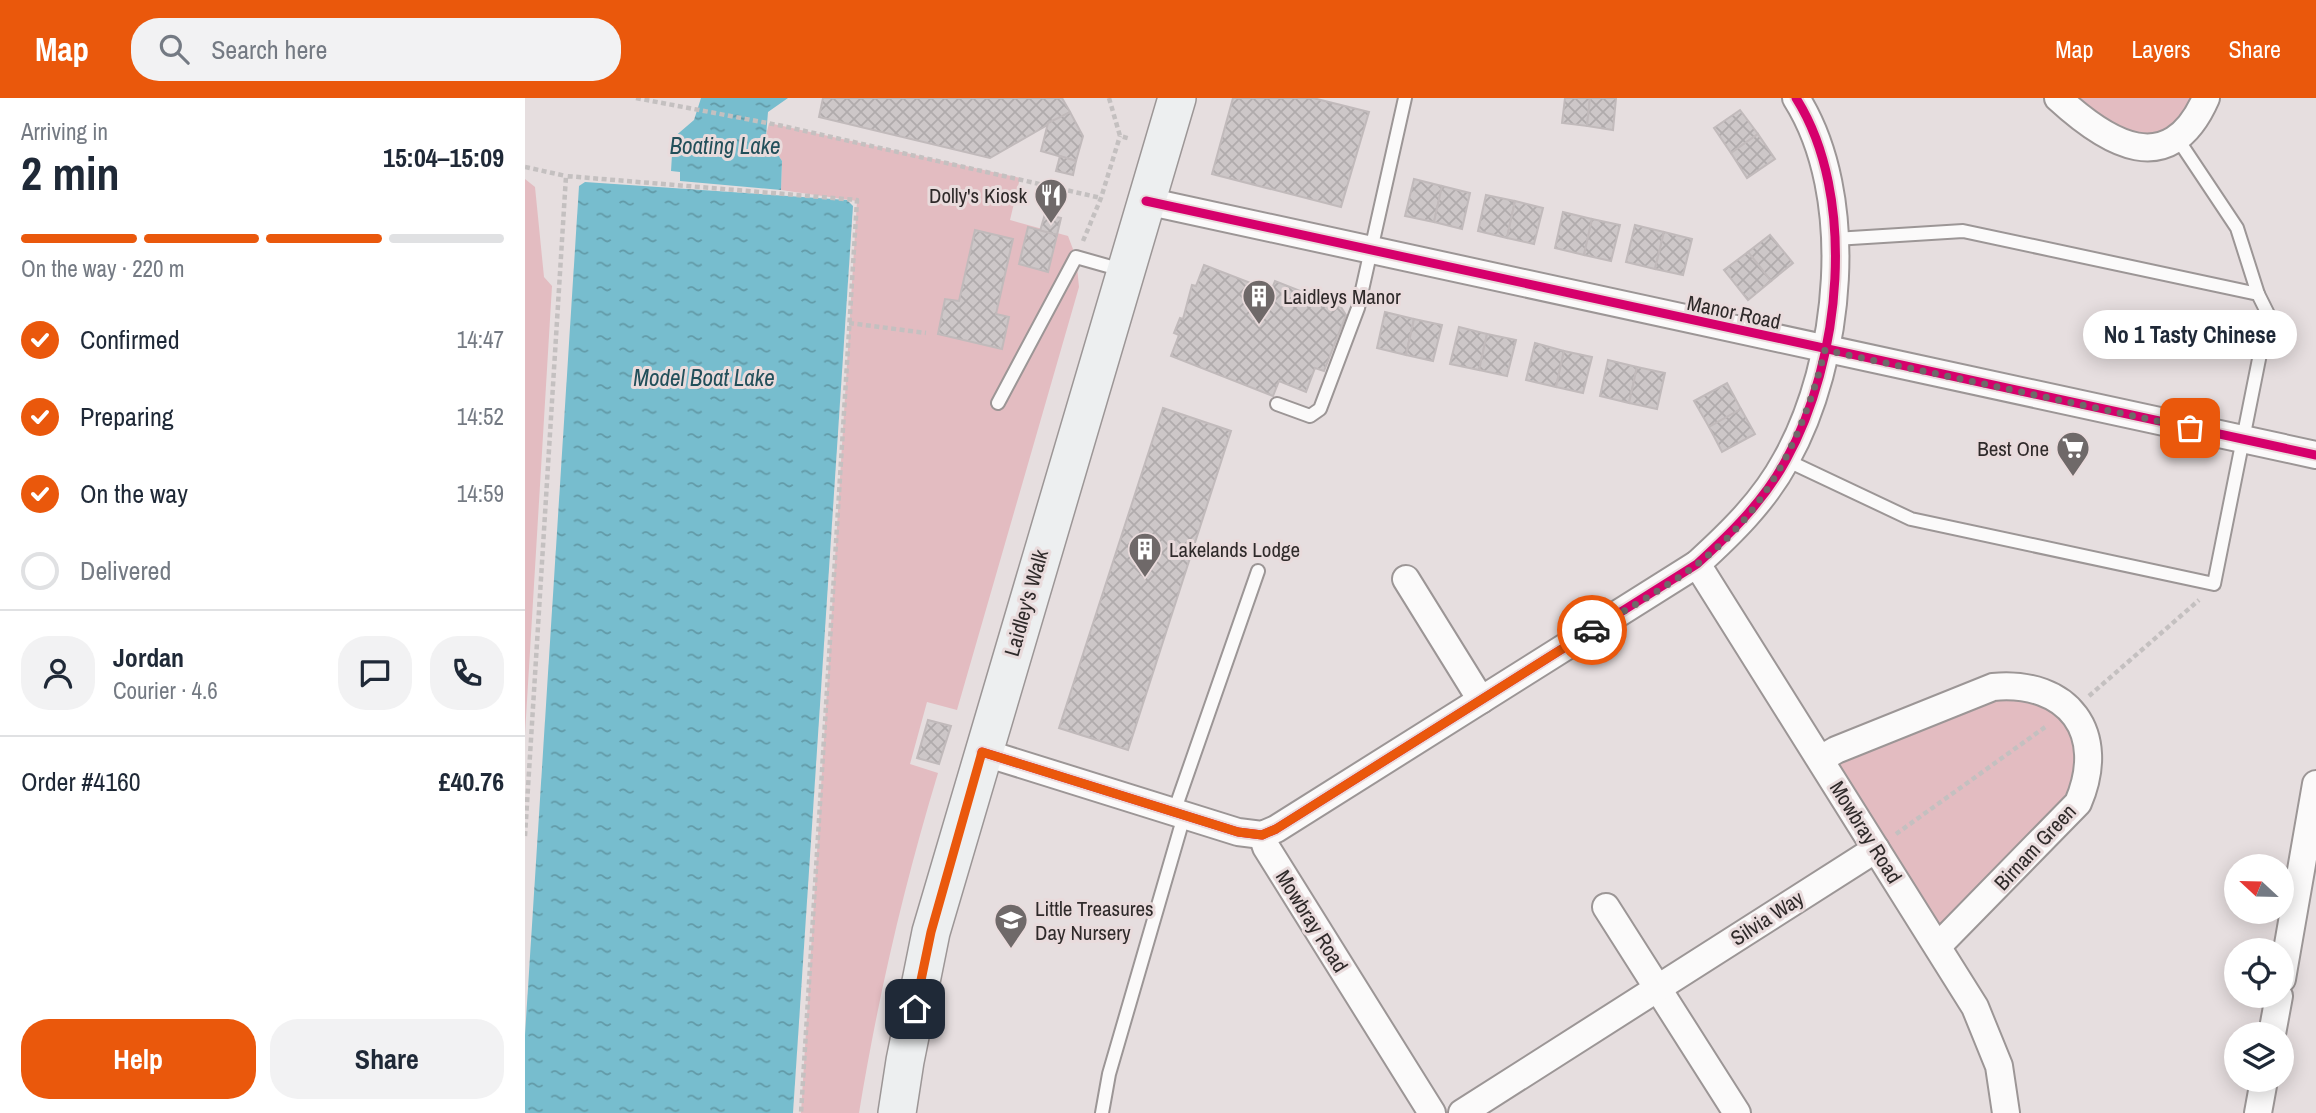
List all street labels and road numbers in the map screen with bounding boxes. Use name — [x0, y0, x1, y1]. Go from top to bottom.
street label: Manor Road — [1685, 288, 1783, 336]
street label: Laidley's Walk — [997, 546, 1055, 660]
street label: Mowbray Road — [1823, 775, 1909, 889]
street label: Birnam Green — [1988, 798, 2082, 896]
street label: Mowbray Road — [1269, 864, 1355, 978]
street label: Silvia Way — [1725, 883, 1809, 952]

